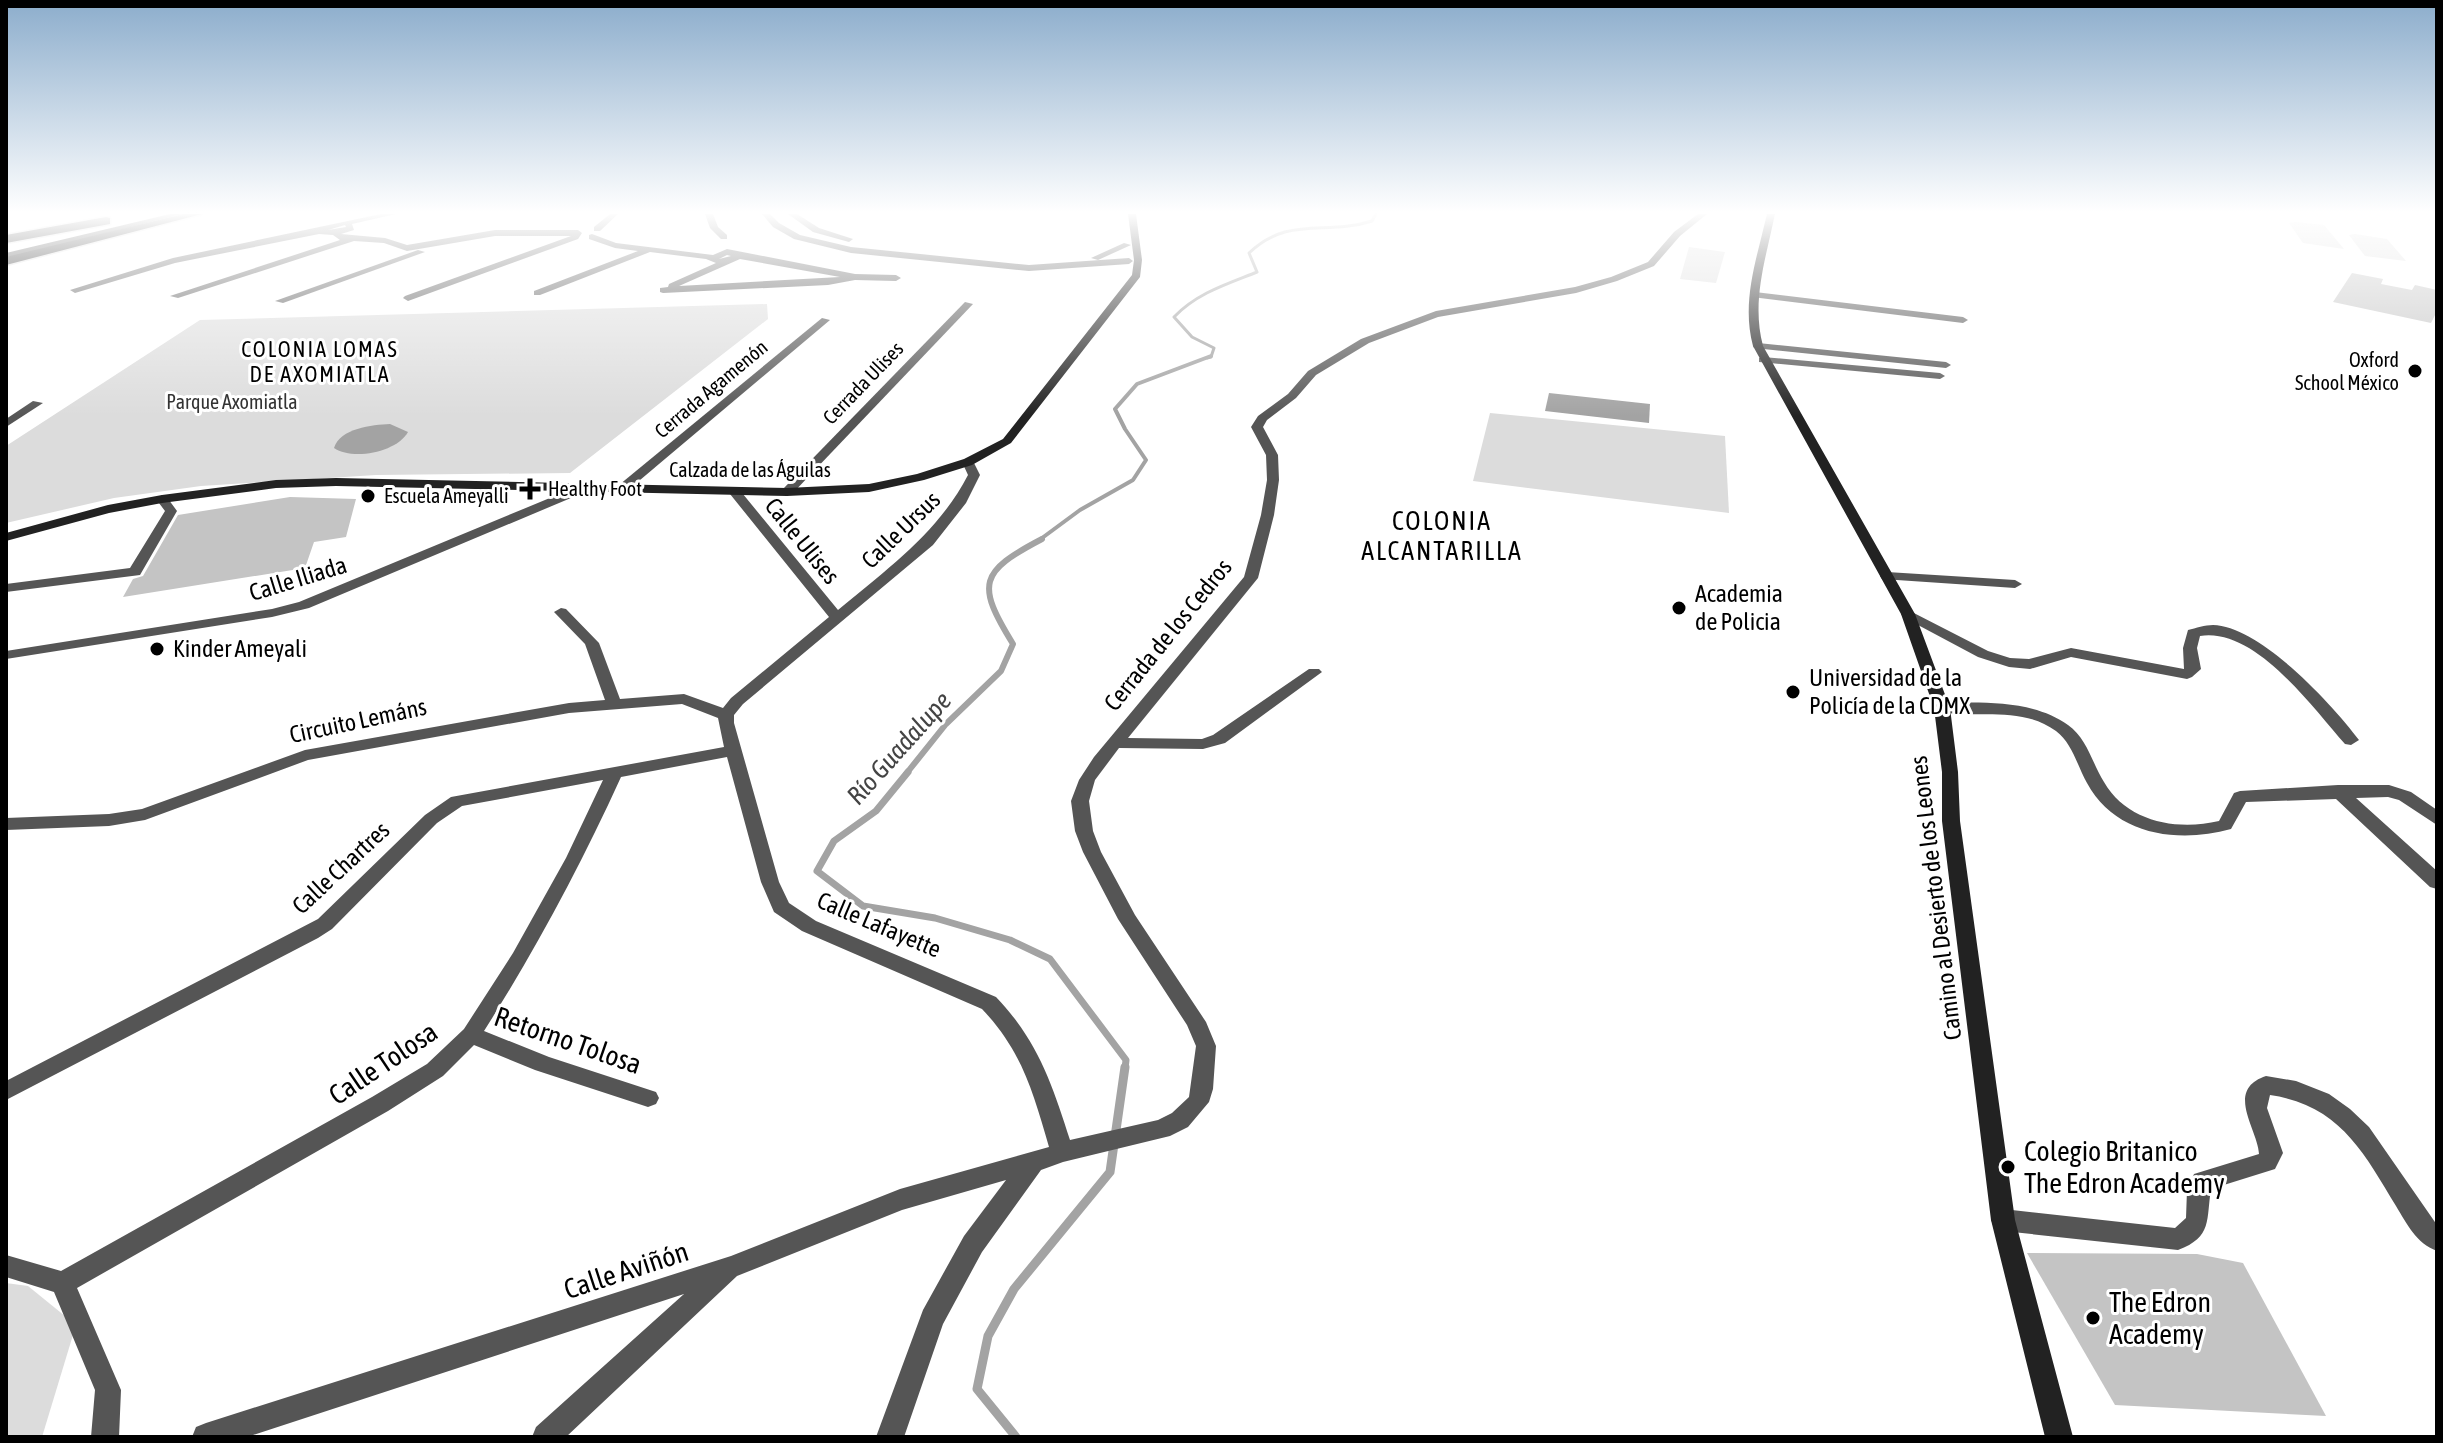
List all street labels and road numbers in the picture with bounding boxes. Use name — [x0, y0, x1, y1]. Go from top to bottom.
street label: Cerrada Agamenón — [650, 335, 772, 442]
street label: Cerrada Ulises — [818, 337, 907, 428]
street label: Calzada de las Águilas — [669, 458, 831, 481]
street label: Calle Ursus — [856, 486, 945, 574]
street label: Calle Ulises — [760, 492, 845, 589]
street label: Calle Iliada — [246, 551, 350, 606]
street label: Cerrada de los Cedros — [1098, 554, 1237, 716]
street label: Circuito Lemáns — [287, 693, 429, 748]
street label: Camino al Desierto de los Leones — [1905, 754, 1966, 1042]
street label: Calle Chartres — [287, 816, 395, 919]
street label: Calle Lafayette — [813, 886, 945, 963]
street label: Retorno Tolosa — [490, 1000, 646, 1080]
street label: Calle Tolosa — [323, 1015, 443, 1111]
street label: Calle Aviñón — [560, 1235, 692, 1305]

